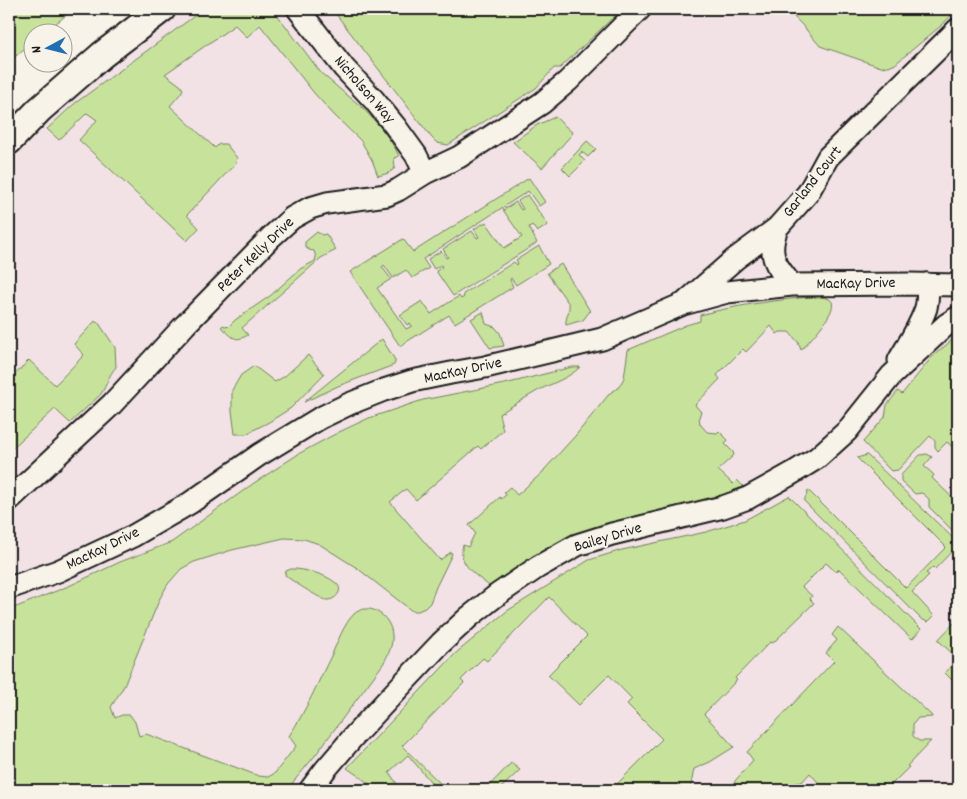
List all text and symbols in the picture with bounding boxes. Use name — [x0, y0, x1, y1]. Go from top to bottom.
north arrow — [22, 22, 72, 72]
text: N — [27, 45, 47, 54]
street label: Nicholson Way — [328, 51, 400, 129]
street label: Garland Court — [778, 141, 848, 223]
street label: Peter Kelly Drive — [212, 212, 300, 298]
street label: MacKay Drive — [816, 272, 896, 296]
street label: MacKay Drive — [422, 352, 504, 390]
street label: Bailey Drive — [571, 517, 645, 559]
street label: MacKay Drive — [62, 521, 144, 577]

